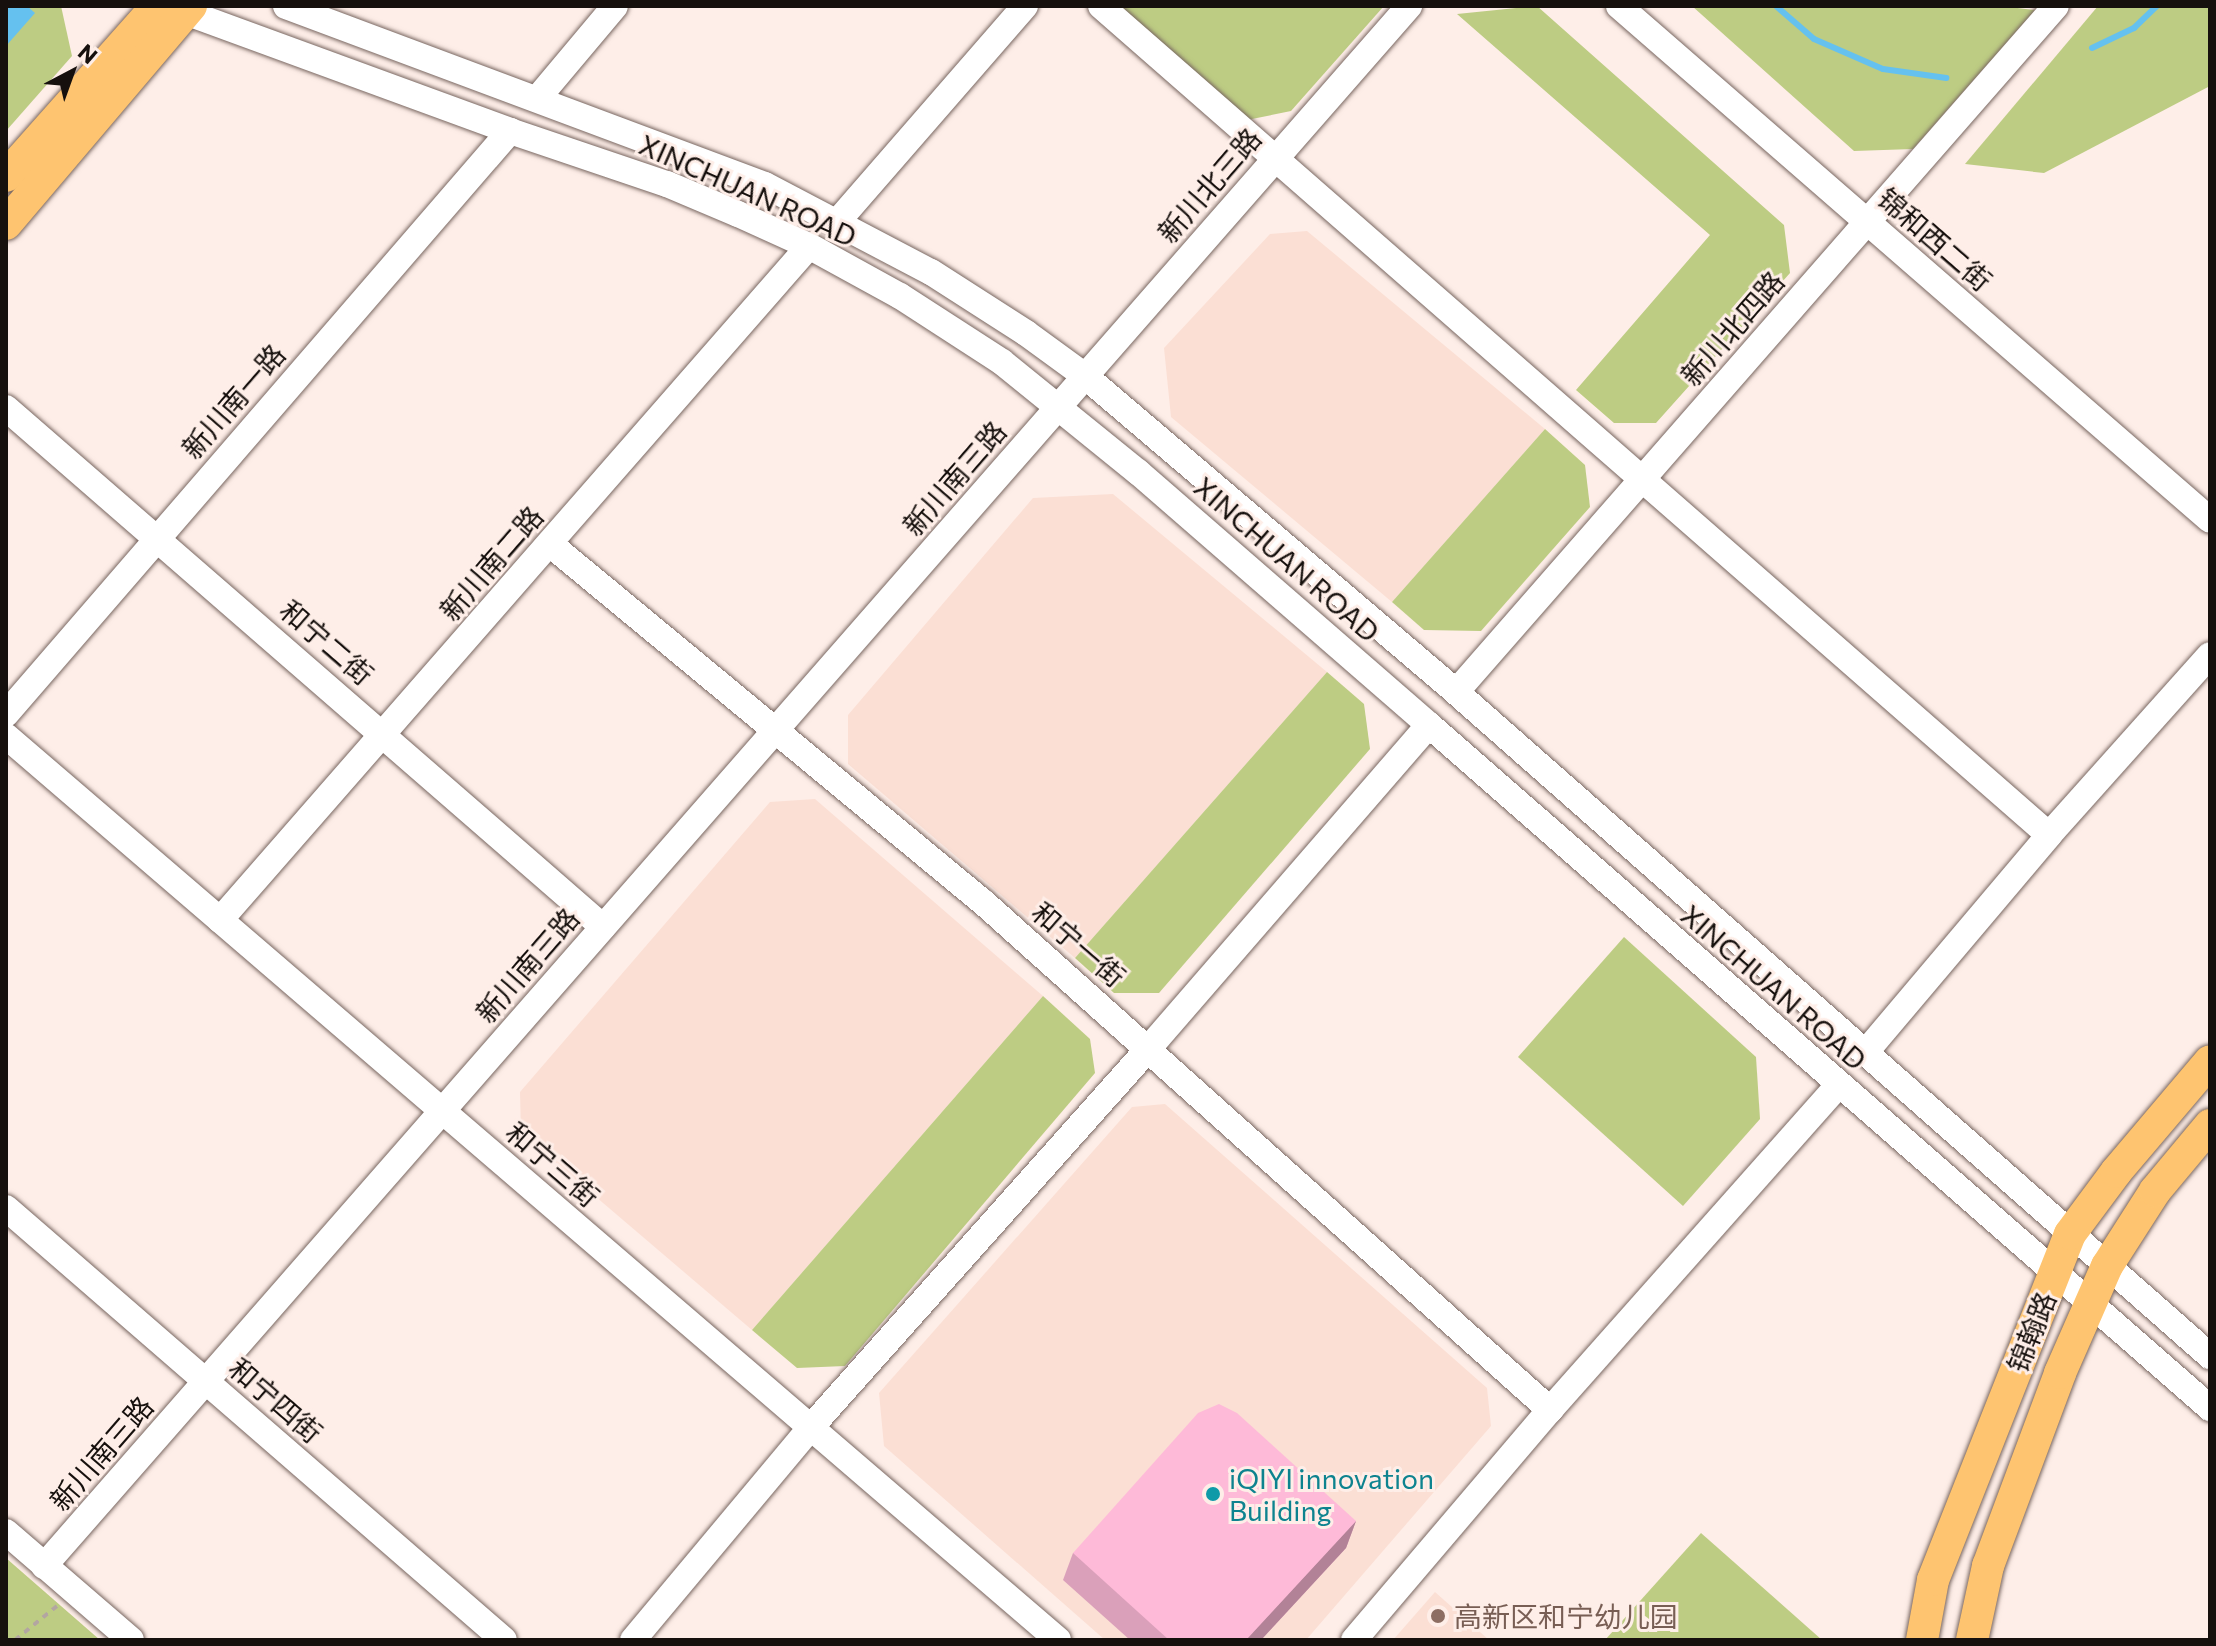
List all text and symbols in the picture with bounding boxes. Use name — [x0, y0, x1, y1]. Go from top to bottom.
north arrow — [32, 32, 112, 112]
text: N — [73, 38, 103, 69]
street label: 新川北三路 — [1150, 121, 1268, 249]
street label: XINCHUAN ROAD — [634, 127, 862, 253]
street label: 锦和西二街 — [1871, 180, 1999, 298]
street label: 新川北四路 — [1673, 264, 1791, 392]
street label: 新川南一路 — [174, 337, 292, 465]
street label: 新川南三路 — [895, 414, 1013, 542]
street label: XINCHUAN ROAD — [1188, 470, 1386, 648]
street label: 新川南二路 — [432, 499, 550, 627]
street label: 和宁二街 — [274, 593, 380, 691]
street label: 和宁一街 — [1026, 895, 1132, 993]
street label: XINCHUAN ROAD — [1675, 898, 1873, 1076]
street label: 新川南三路 — [468, 901, 586, 1029]
street label: 和宁三街 — [500, 1115, 606, 1213]
street label: 锦翰路 — [2000, 1287, 2062, 1377]
street label: 和宁四街 — [223, 1351, 329, 1449]
street label: 新川南三路 — [42, 1389, 160, 1517]
place label: iQIYI innovation Building — [1229, 1461, 1434, 1527]
marker: iQIYI innovation Building — [1204, 1485, 1222, 1503]
place label: 高新区和宁幼儿园 — [1454, 1599, 1678, 1633]
marker: 高新区和宁幼儿园 — [1429, 1607, 1447, 1625]

